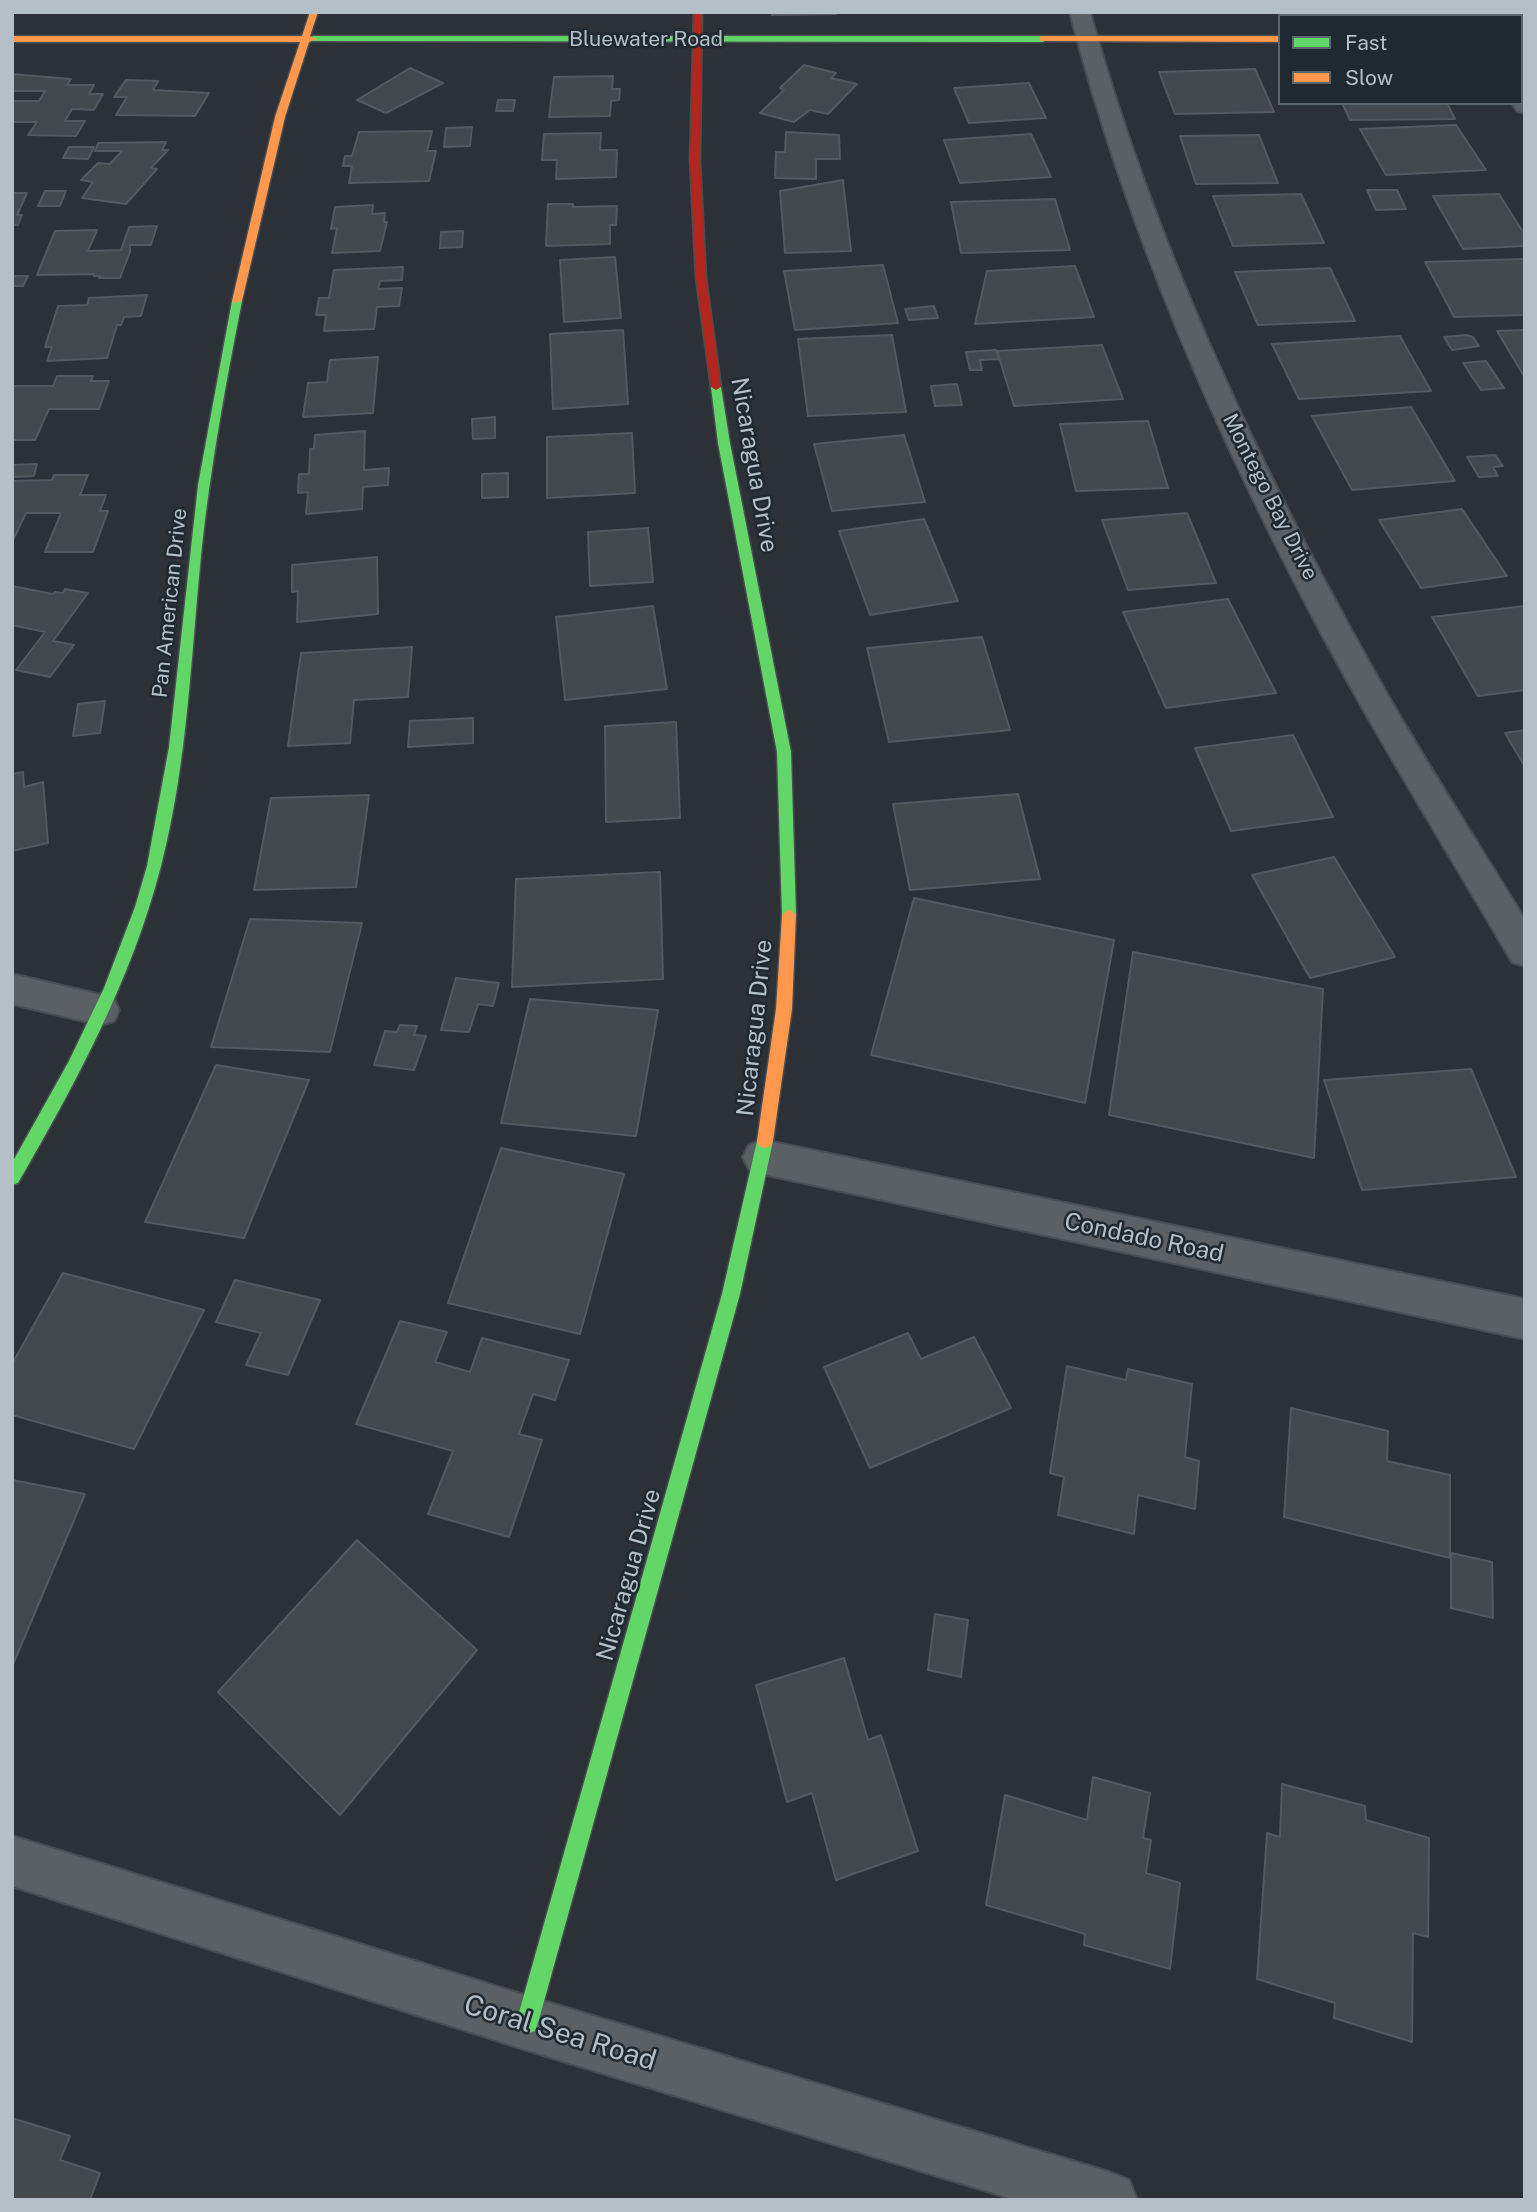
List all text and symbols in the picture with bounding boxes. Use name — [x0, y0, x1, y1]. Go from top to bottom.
legend — [1278, 14, 1523, 105]
street label: Bluewater Road — [569, 27, 723, 53]
text: Fast — [1345, 30, 1387, 55]
text: Slow — [1345, 65, 1393, 90]
street label: Nicaragua Drive — [724, 375, 784, 555]
street label: Montego Bay Drive — [1217, 410, 1323, 584]
street label: Pan American Drive — [148, 507, 192, 699]
street label: Nicaragua Drive — [731, 938, 779, 1118]
street label: Condado Road — [1062, 1207, 1226, 1269]
street label: Nicaragua Drive — [591, 1486, 667, 1664]
street label: Coral Sea Road — [460, 1988, 660, 2078]

